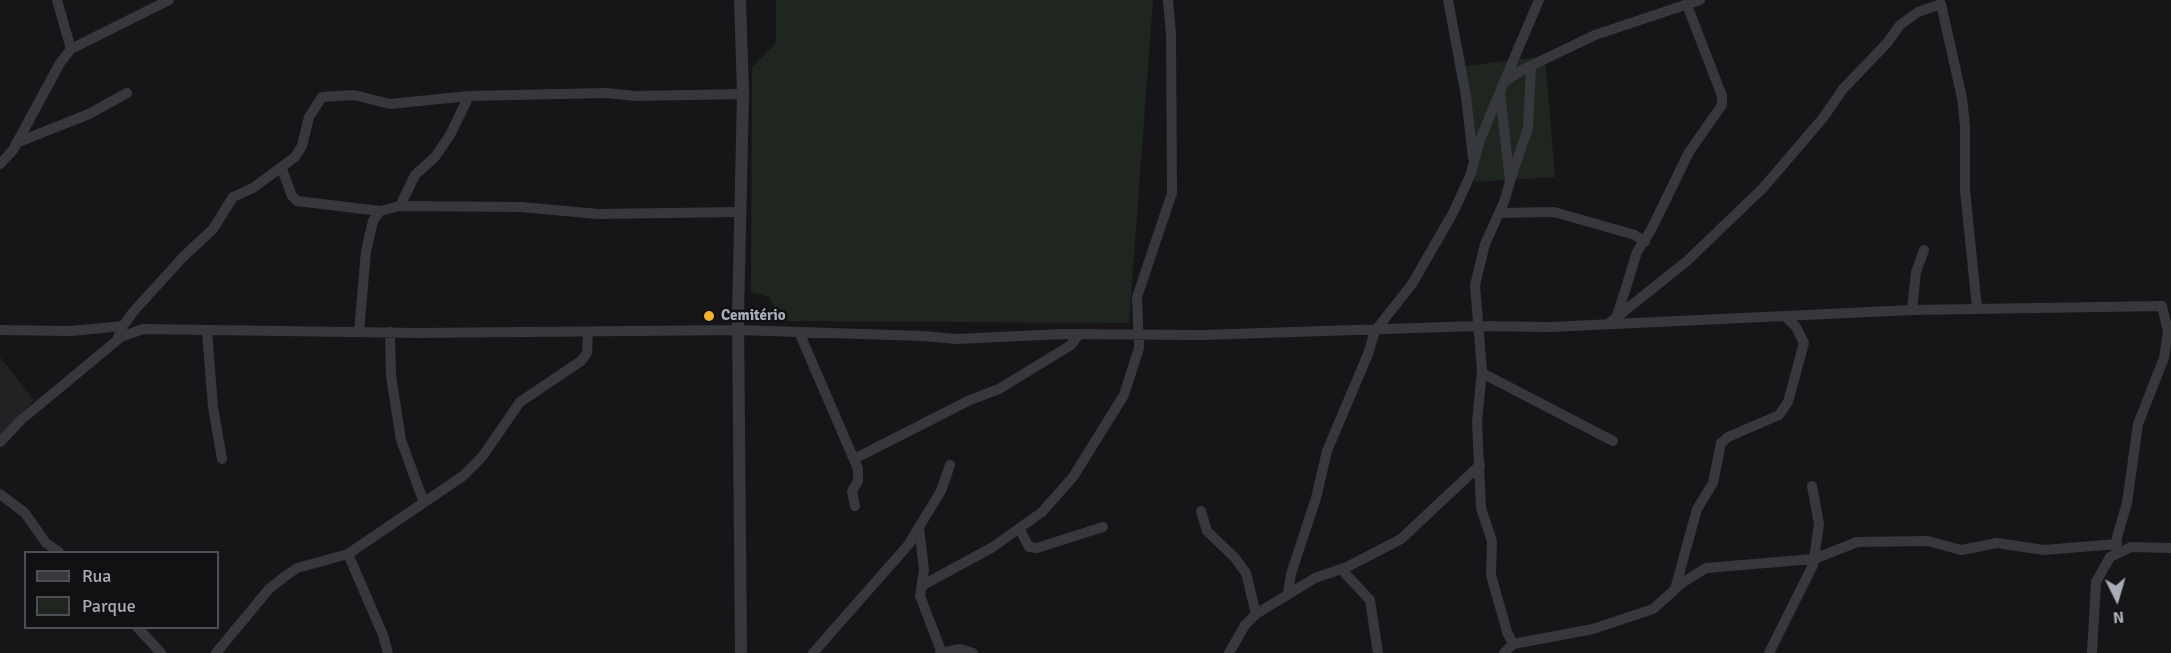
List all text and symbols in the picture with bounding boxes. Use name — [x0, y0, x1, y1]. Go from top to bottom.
place label: Cemitério — [721, 307, 786, 325]
marker: Cemitério — [702, 309, 716, 323]
legend — [24, 551, 219, 629]
text: Rua — [82, 565, 111, 587]
north arrow — [2087, 569, 2147, 629]
text: Parque — [82, 595, 136, 617]
text: N — [2112, 606, 2125, 627]

